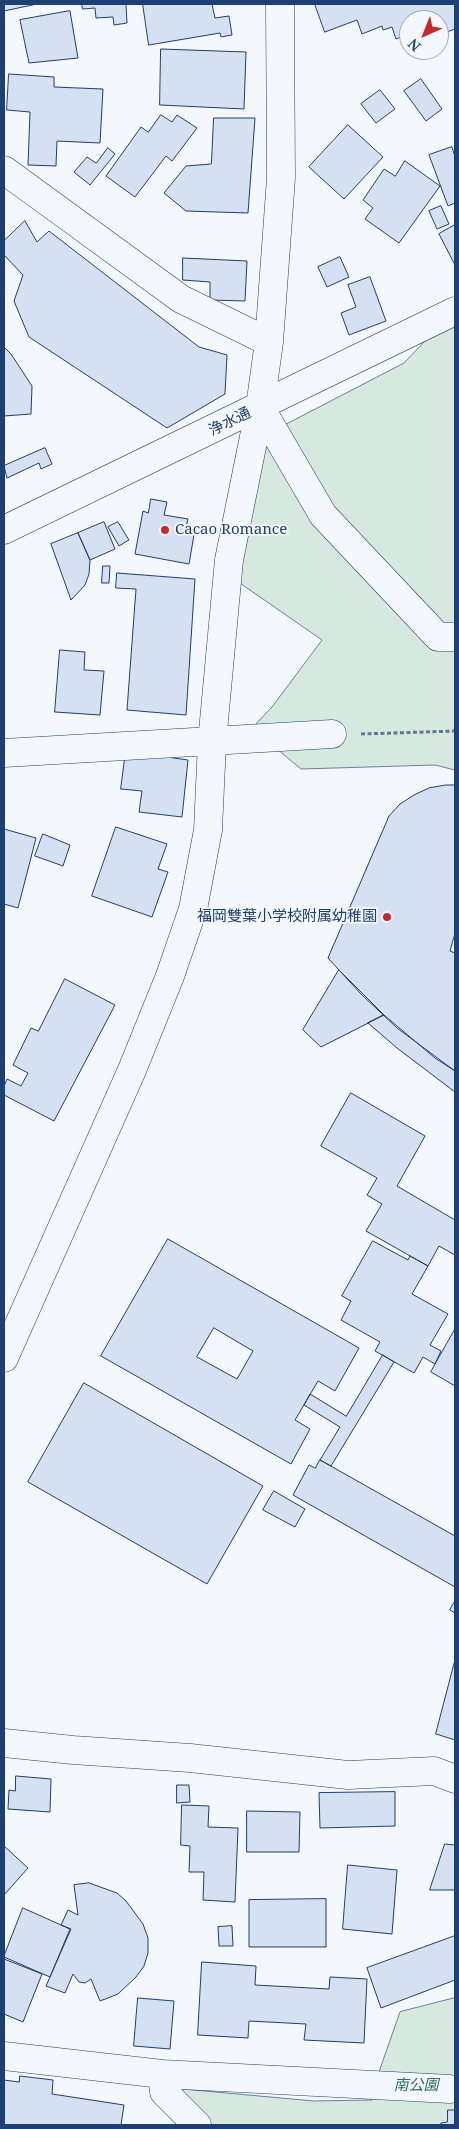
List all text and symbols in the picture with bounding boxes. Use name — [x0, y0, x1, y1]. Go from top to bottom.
north arrow — [399, 10, 449, 60]
text: N — [403, 35, 425, 56]
street label: 浄水通 — [206, 404, 254, 440]
place label: Cacao Romance — [175, 521, 287, 539]
marker: Cacao Romance — [159, 524, 171, 536]
place label: 福岡雙葉小学校附属幼稚園 — [197, 908, 377, 926]
marker: 福岡雙葉小学校附属幼稚園 — [381, 911, 393, 923]
park label: 南公園 — [394, 2077, 438, 2095]

